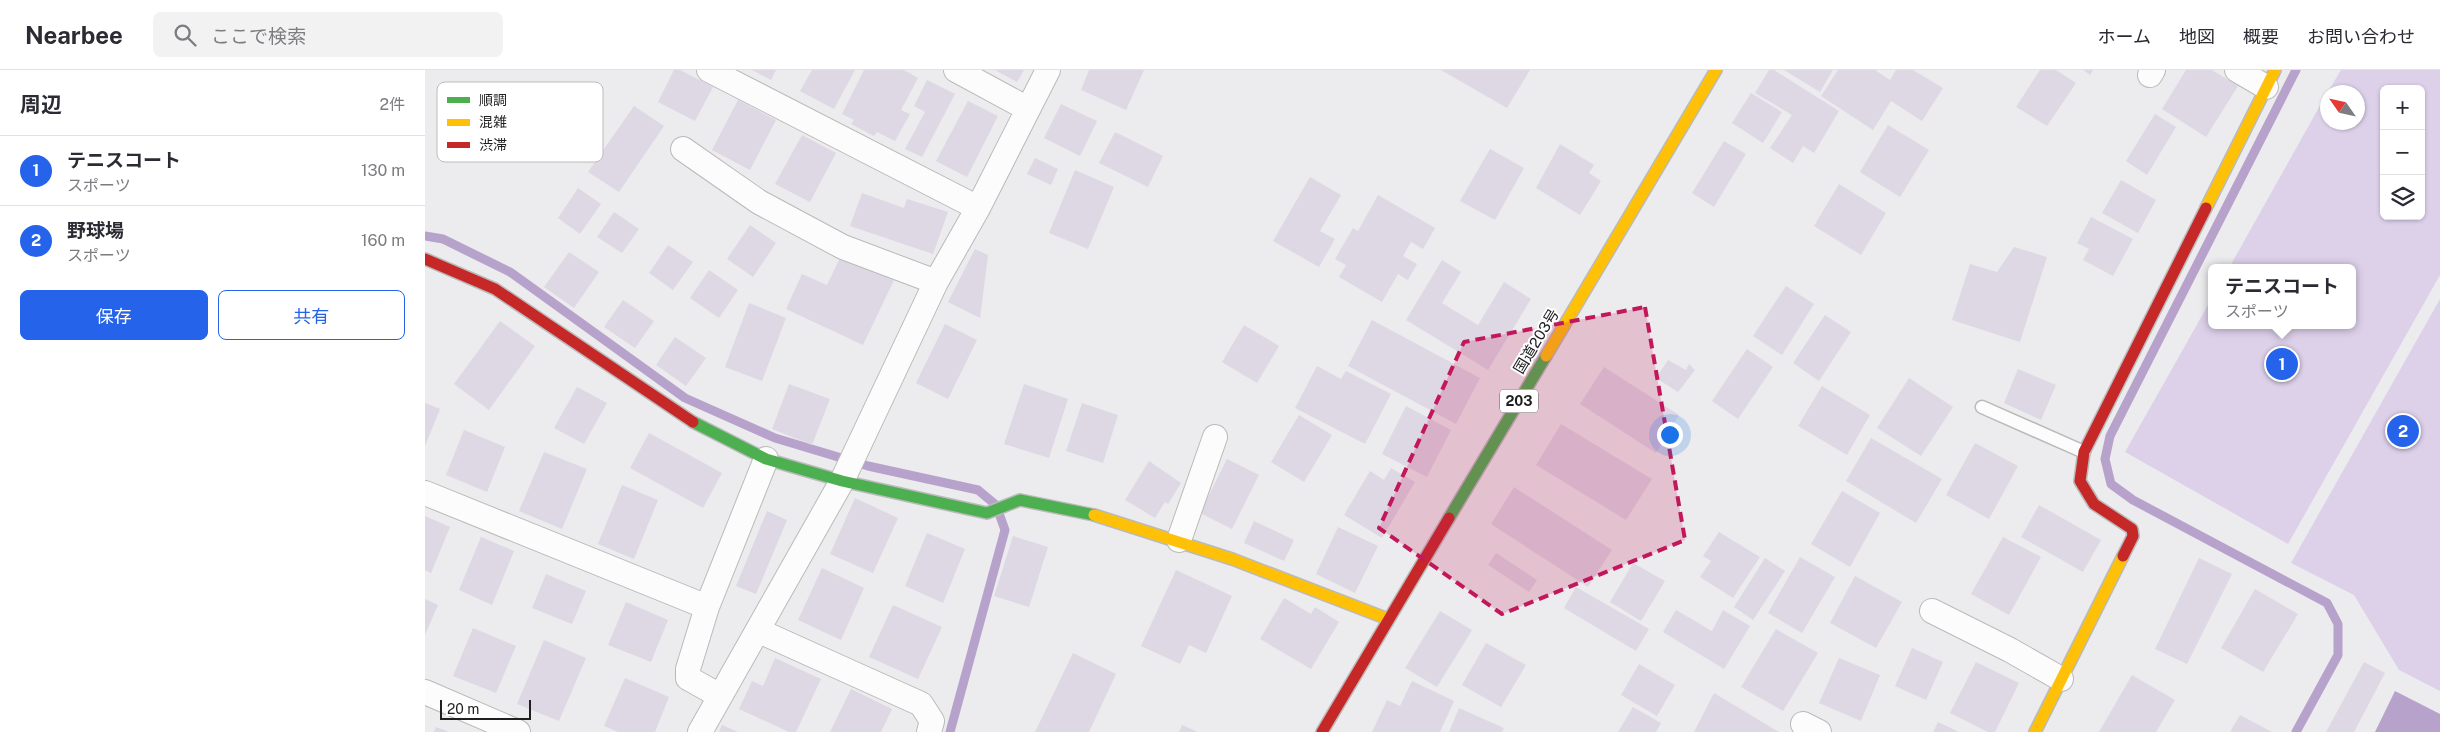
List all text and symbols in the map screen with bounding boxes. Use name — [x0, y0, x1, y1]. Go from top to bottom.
search box — [153, 12, 503, 57]
text: Nearbee — [25, 21, 123, 49]
icon: search — [171, 21, 199, 49]
text: ここで検索 — [211, 25, 306, 47]
text: ホーム — [2098, 26, 2151, 47]
text: 地図 — [2179, 26, 2215, 47]
text: 概要 — [2243, 26, 2279, 47]
text: お問い合わせ — [2307, 26, 2415, 47]
legend — [437, 82, 603, 162]
north arrow — [2320, 85, 2365, 130]
map controls — [2380, 85, 2425, 220]
button: + — [2380, 85, 2425, 130]
text: 周辺 — [20, 92, 62, 117]
text: 順調 — [479, 92, 507, 108]
text: 2件 — [379, 95, 405, 114]
text: 混雑 — [479, 114, 507, 130]
button: − — [2380, 130, 2425, 175]
text: 渋滞 — [479, 137, 507, 153]
text: テニスコート — [67, 149, 181, 171]
text: 1 — [33, 161, 39, 180]
text: 130 m — [361, 161, 405, 180]
button: layers — [2380, 175, 2425, 220]
text: スポーツ — [67, 176, 131, 195]
text: 野球場 — [67, 219, 124, 241]
text: 2 — [31, 231, 41, 250]
text: 160 m — [361, 231, 405, 250]
text: スポーツ — [67, 246, 131, 265]
popup — [2208, 264, 2356, 329]
text: テニスコート — [2225, 275, 2339, 297]
button: 保存 — [20, 290, 208, 340]
button: 共有 — [218, 290, 405, 340]
text: スポーツ — [2225, 302, 2289, 321]
street label: 国道203号 — [1510, 306, 1562, 376]
pin: 1 — [2266, 345, 2298, 383]
road number: 203 — [1500, 390, 1538, 412]
pin: 2 — [2387, 412, 2419, 450]
your location — [1657, 422, 1683, 448]
scale bar — [440, 697, 531, 720]
text: 20 m — [447, 701, 479, 717]

